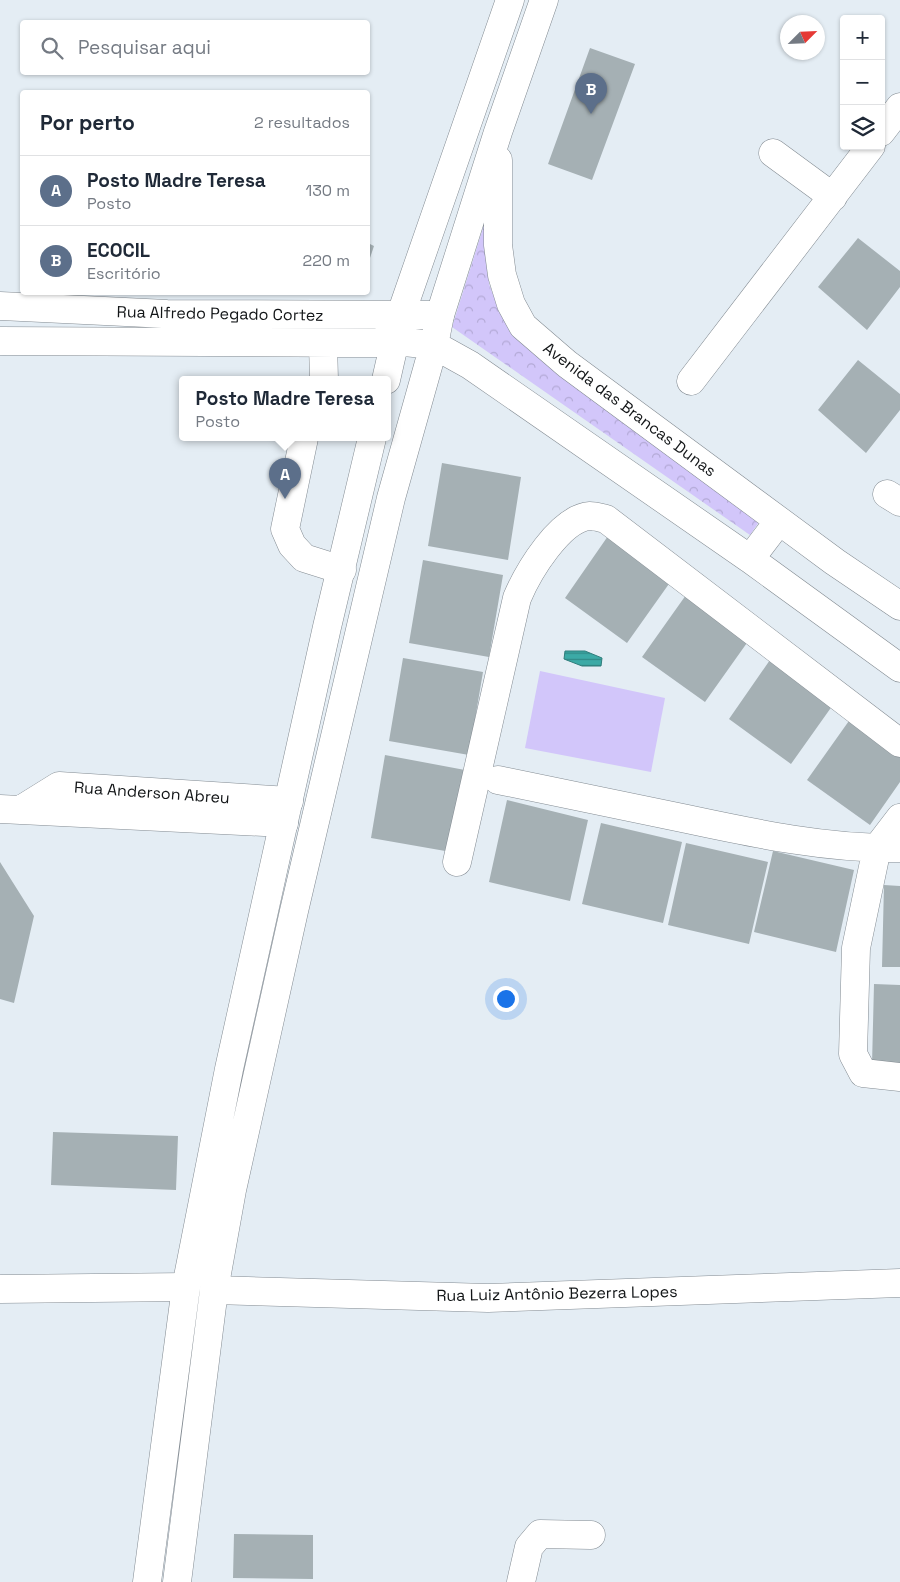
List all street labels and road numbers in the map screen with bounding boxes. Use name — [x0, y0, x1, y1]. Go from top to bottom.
street label: Rua Alfredo Pegado Cortez — [116, 301, 324, 326]
street label: Avenida das Brancas Dunas — [539, 337, 720, 481]
street label: Rua Anderson Abreu — [73, 777, 230, 808]
street label: Rua Luiz Antônio Bezerra Lopes — [436, 1281, 678, 1306]

